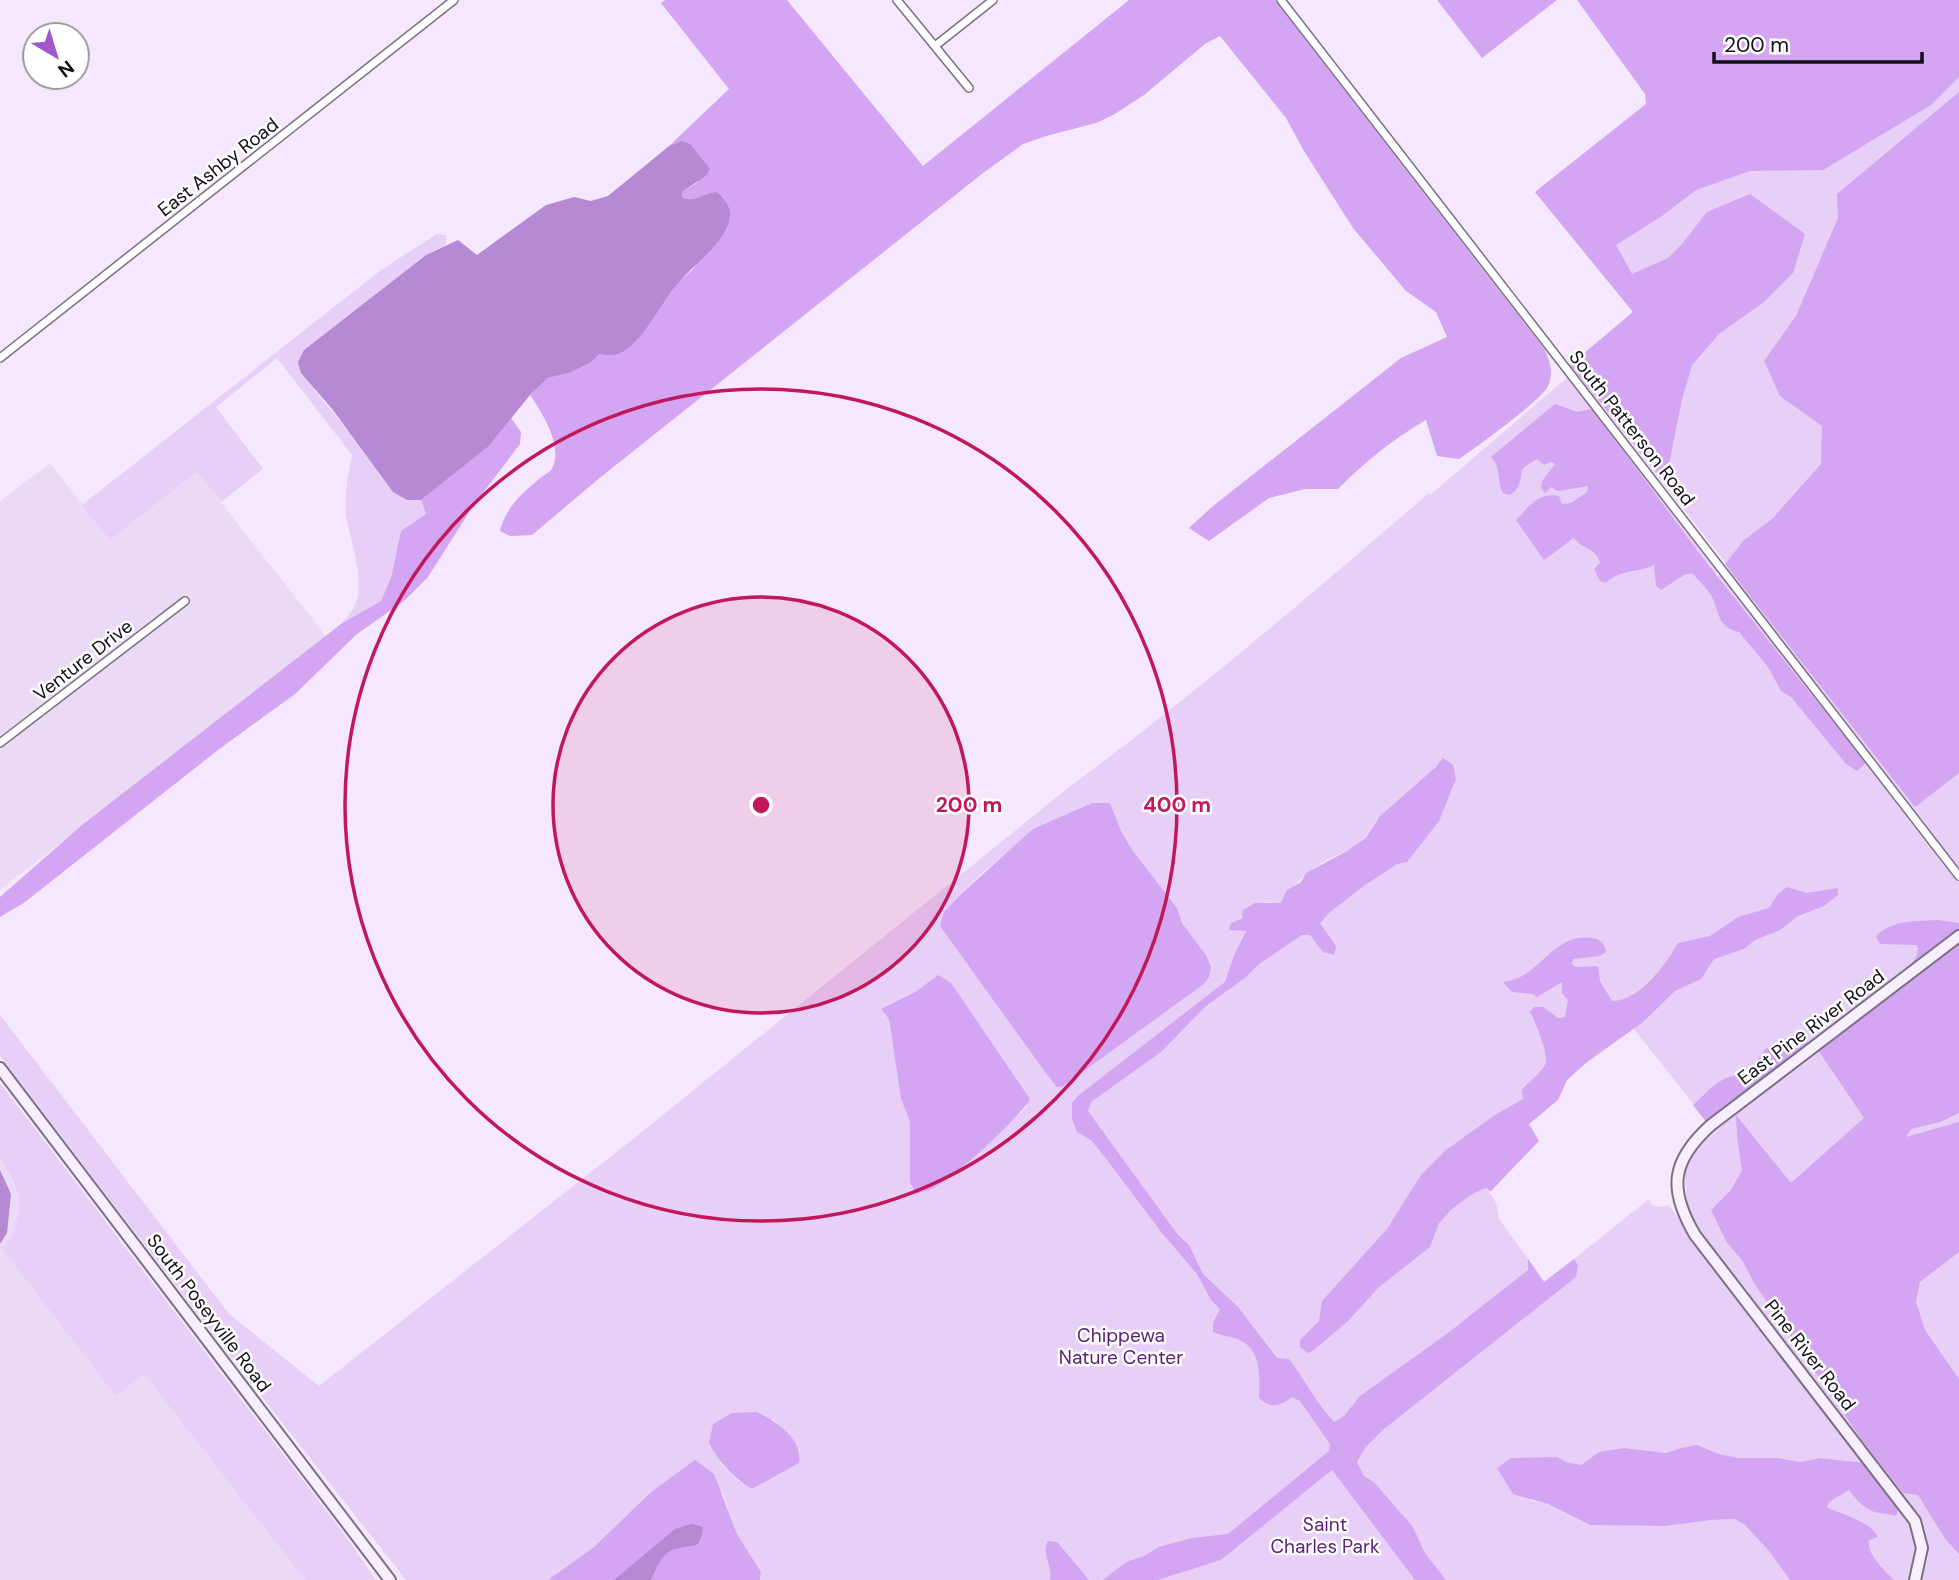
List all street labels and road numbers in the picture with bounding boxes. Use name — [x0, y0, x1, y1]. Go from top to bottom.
street label: East Ashby Road — [152, 112, 284, 222]
street label: South Patterson Road — [1563, 345, 1701, 511]
street label: Venture Drive — [28, 614, 138, 706]
street label: East Pine River Road — [1733, 964, 1889, 1090]
street label: South Poseyville Road — [141, 1229, 277, 1397]
street label: Pine River Road — [1759, 1294, 1861, 1416]

